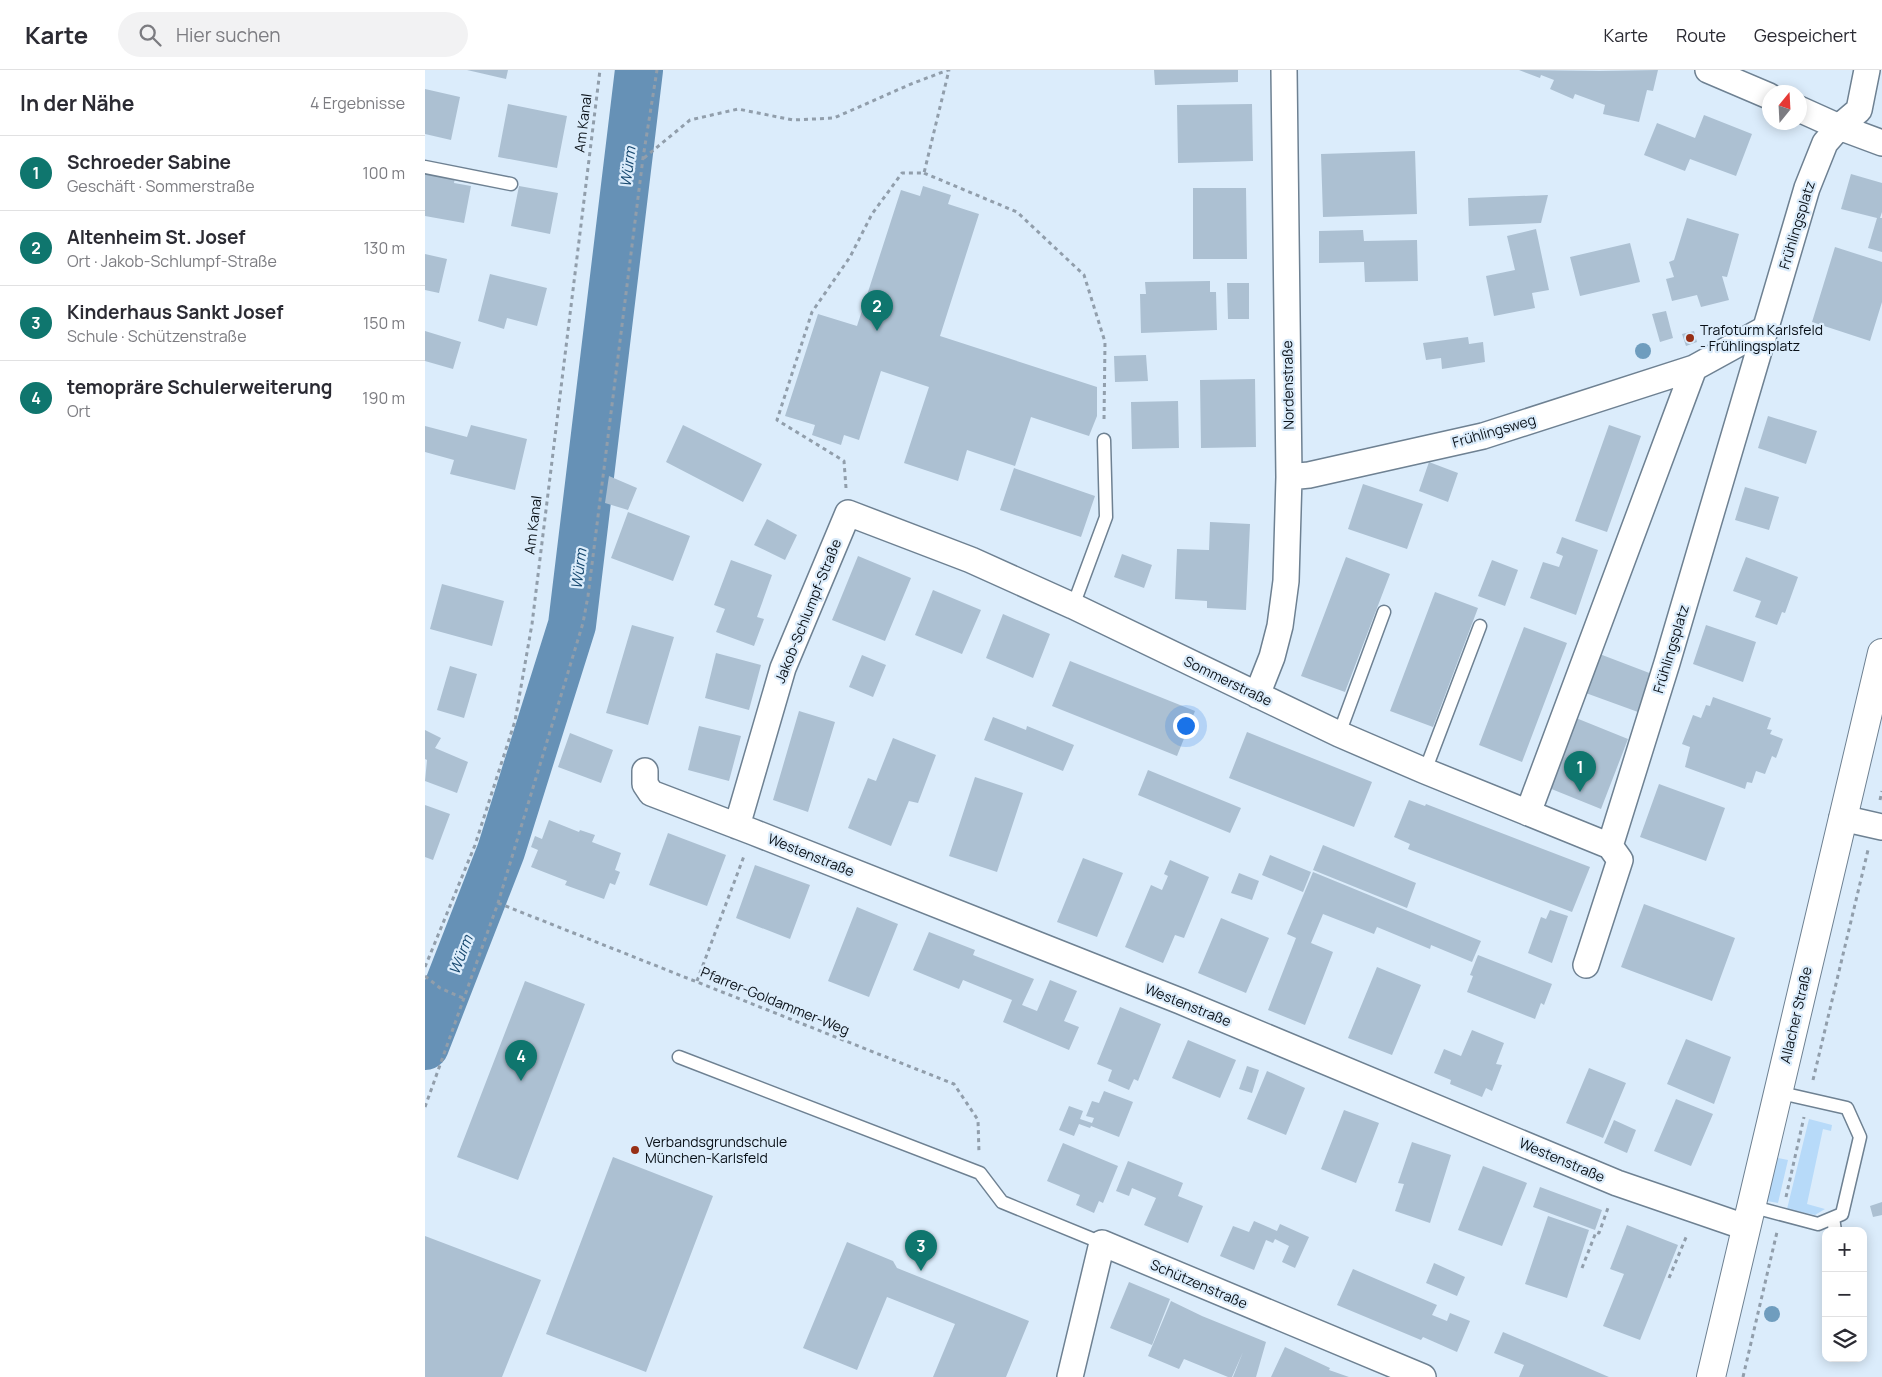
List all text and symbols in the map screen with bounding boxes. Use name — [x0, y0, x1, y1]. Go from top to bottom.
search box — [118, 12, 468, 57]
text: Karte — [25, 18, 88, 51]
icon: search — [136, 21, 164, 49]
text: Hier suchen — [176, 22, 280, 48]
text: Karte — [1603, 23, 1648, 47]
text: Route — [1676, 23, 1726, 47]
text: Gespeichert — [1754, 23, 1857, 47]
north arrow — [1762, 85, 1807, 130]
text: In der Nähe — [20, 89, 134, 117]
text: 4 Ergebnisse — [310, 92, 405, 114]
street label: Am Kanal — [569, 93, 596, 153]
water label: Würm — [615, 144, 641, 188]
text: Schroeder Sabine — [67, 149, 231, 175]
text: 1 — [32, 162, 40, 184]
text: 100 m — [362, 162, 405, 184]
text: Geschäft · Sommerstraße — [67, 175, 255, 197]
street label: Frühlingsplatz — [1774, 178, 1819, 271]
text: Altenheim St. Josef — [67, 224, 246, 250]
text: 2 — [31, 237, 41, 259]
text: 130 m — [363, 237, 405, 259]
text: Ort · Jakob-Schlumpf-Straße — [67, 250, 277, 272]
pin: 2 — [861, 290, 893, 331]
text: Kinderhaus Sankt Josef — [67, 299, 283, 325]
text: 3 — [31, 312, 41, 334]
text: 150 m — [363, 312, 405, 334]
place label: Trafoturm Karlsfeld - Frühlingsplatz — [1700, 320, 1823, 355]
text: Schule · Schützenstraße — [67, 325, 247, 347]
marker: Trafoturm Karlsfeld - Frühlingsplatz — [1684, 332, 1696, 344]
street label: Nordenstraße — [1277, 340, 1298, 430]
text: temopräre Schulerweiterung — [67, 374, 333, 400]
text: 4 — [31, 387, 41, 409]
text: 190 m — [362, 387, 405, 409]
text: Ort — [67, 400, 91, 422]
street label: Frühlingsweg — [1450, 410, 1538, 451]
street label: Am Kanal — [519, 495, 546, 555]
street label: Jakob-Schlumpf-Straße — [770, 536, 845, 686]
water label: Würm — [566, 546, 592, 590]
street label: Frühlingsplatz — [1648, 602, 1693, 695]
street label: Sommerstraße — [1181, 651, 1275, 710]
your location — [1173, 713, 1199, 739]
pin: 1 — [1564, 751, 1596, 792]
street label: Westenstraße — [765, 829, 857, 880]
water label: Würm — [443, 931, 478, 978]
street label: Pfarrer-Goldammer-Weg — [698, 962, 852, 1039]
street label: Allacher Straße — [1775, 965, 1816, 1065]
street label: Westenstraße — [1142, 979, 1234, 1030]
pin: 4 — [505, 1040, 537, 1081]
place label: Verbandsgrundschule München-Karlsfeld — [645, 1132, 787, 1167]
street label: Westenstraße — [1516, 1133, 1608, 1186]
marker: Verbandsgrundschule München-Karlsfeld — [629, 1144, 641, 1156]
map controls — [1822, 1227, 1867, 1362]
button: + — [1822, 1227, 1867, 1272]
pin: 3 — [905, 1230, 937, 1271]
street label: Schützenstraße — [1148, 1255, 1251, 1313]
button: − — [1822, 1272, 1867, 1317]
button: layers — [1822, 1317, 1867, 1362]

